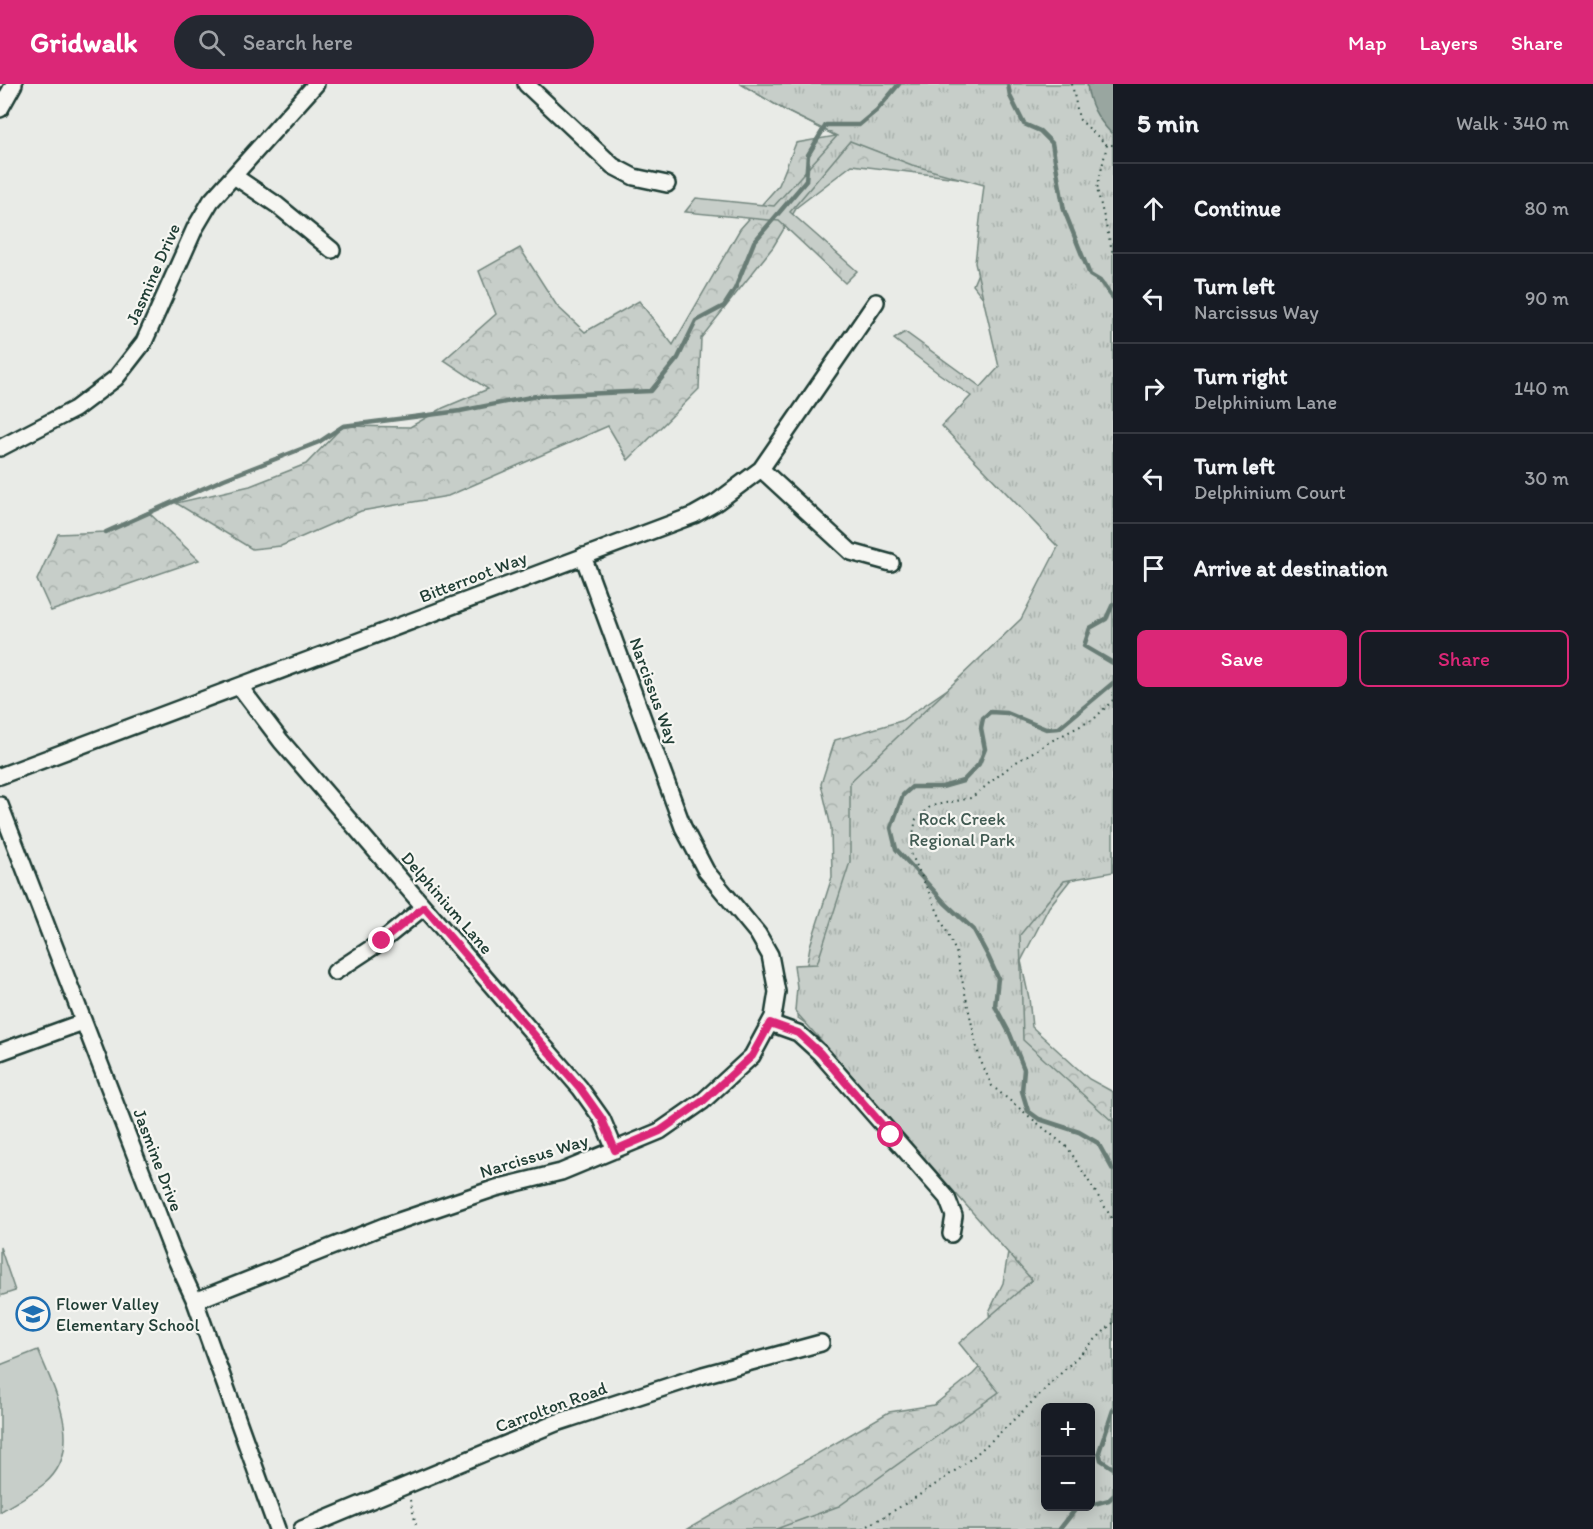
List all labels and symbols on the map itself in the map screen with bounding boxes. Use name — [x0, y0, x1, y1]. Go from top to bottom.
street label: Jasmine Drive — [121, 220, 185, 328]
street label: Bitterroot Way — [416, 546, 530, 608]
street label: Narcissus Way — [624, 634, 684, 748]
park label: Rock Creek Regional Park — [909, 808, 1015, 851]
street label: Delphinium Lane — [396, 847, 498, 959]
route end — [368, 927, 394, 953]
street label: Jasmine Drive — [128, 1105, 188, 1215]
route start — [877, 1121, 903, 1147]
street label: Narcissus Way — [477, 1129, 591, 1183]
place label: Flower Valley Elementary School — [56, 1293, 200, 1336]
school or university icon: Flower Valley Elementary School — [15, 1296, 51, 1332]
street label: Carrolton Road — [492, 1377, 610, 1437]

